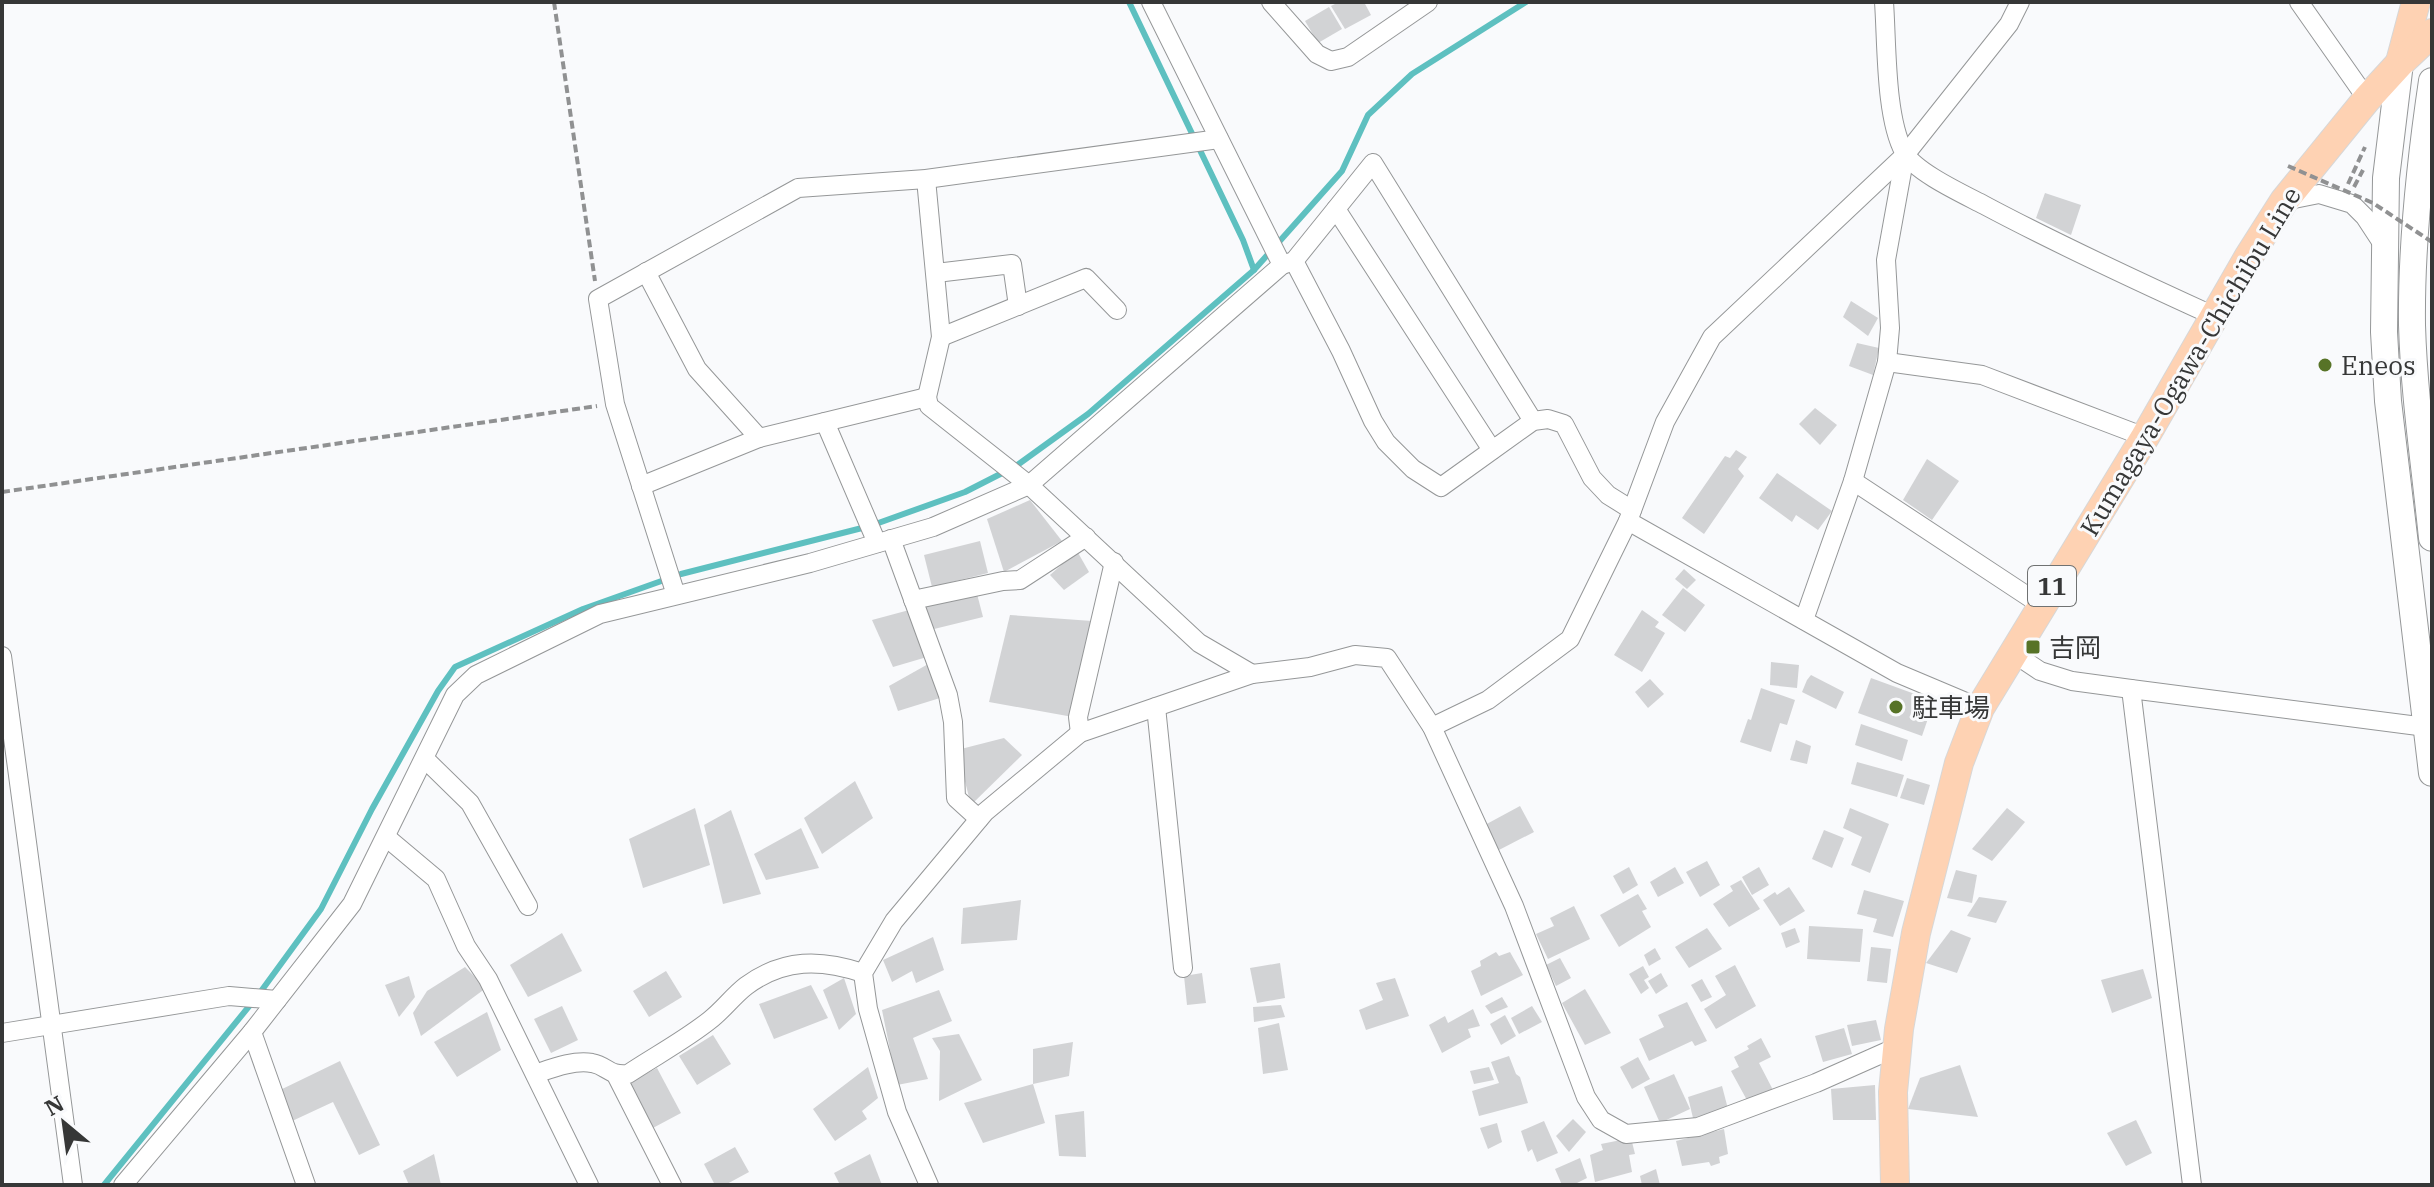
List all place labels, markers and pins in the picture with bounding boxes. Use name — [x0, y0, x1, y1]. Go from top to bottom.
place label: Eneos — [2341, 348, 2416, 382]
marker: Eneos — [2316, 356, 2334, 374]
place label: 吉岡 — [2049, 630, 2101, 664]
marker: 吉岡 — [2024, 638, 2042, 656]
place label: 駐車場 — [1912, 690, 1990, 724]
marker: 駐車場 — [1887, 698, 1905, 716]

